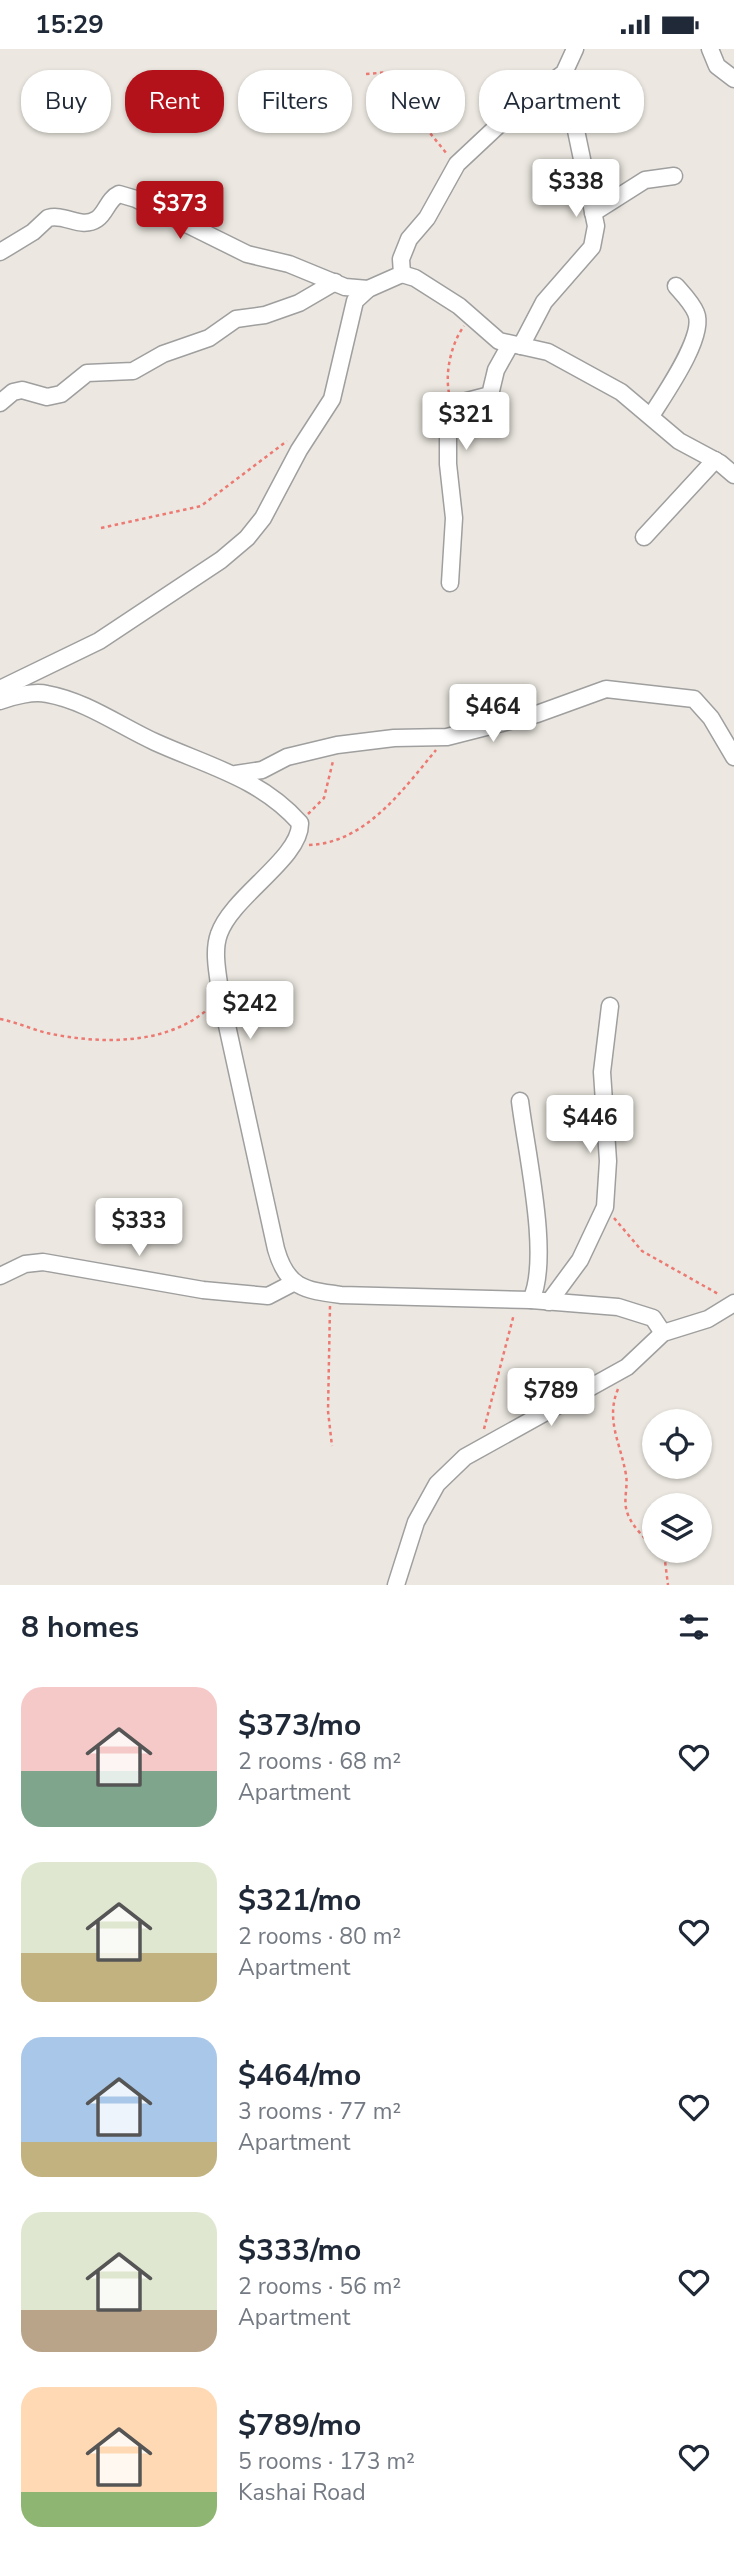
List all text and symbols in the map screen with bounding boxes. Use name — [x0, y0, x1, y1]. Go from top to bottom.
text: 15:29 — [35, 7, 104, 42]
chip: Buy — [21, 70, 111, 133]
chip: Rent — [125, 70, 224, 133]
chip: Filters — [238, 70, 352, 133]
chip: New — [366, 70, 465, 133]
chip: Apartment — [479, 70, 644, 133]
pin: $338 — [535, 159, 617, 219]
text: $338 — [548, 166, 604, 197]
pin: $373 — [139, 181, 221, 241]
text: $373 — [152, 188, 208, 219]
pin: $321 — [425, 393, 507, 452]
text: $321 — [438, 399, 494, 430]
pin: $464 — [452, 685, 534, 744]
text: $464 — [465, 691, 521, 722]
pin: $242 — [209, 981, 291, 1041]
text: $242 — [222, 988, 278, 1019]
pin: $446 — [549, 1095, 631, 1155]
text: $446 — [562, 1102, 618, 1133]
pin: $333 — [98, 1199, 180, 1258]
text: $333 — [111, 1205, 167, 1236]
pin: $789 — [510, 1369, 592, 1428]
text: $789 — [523, 1375, 579, 1406]
map controls — [642, 1409, 712, 1563]
button: locate — [642, 1409, 712, 1479]
button: layers — [642, 1493, 712, 1563]
text: 8 homes — [21, 1607, 139, 1648]
icon: filters — [675, 1608, 713, 1646]
text: $373/mo — [238, 1705, 361, 1746]
icon: home — [77, 1715, 161, 1799]
icon: heart — [675, 1738, 713, 1776]
text: 2 rooms · 68 m² — [238, 1746, 401, 1777]
text: Apartment — [238, 1777, 350, 1808]
text: $321/mo — [238, 1880, 361, 1921]
icon: home — [77, 1890, 161, 1974]
icon: heart — [675, 1913, 713, 1951]
text: 2 rooms · 80 m² — [238, 1921, 401, 1952]
text: Apartment — [238, 1952, 350, 1983]
text: $464/mo — [238, 2055, 361, 2096]
icon: home — [77, 2065, 161, 2149]
icon: heart — [675, 2088, 713, 2126]
text: 3 rooms · 77 m² — [238, 2096, 401, 2127]
text: Apartment — [238, 2127, 350, 2158]
text: $333/mo — [238, 2230, 361, 2271]
icon: home — [77, 2240, 161, 2324]
icon: heart — [675, 2263, 713, 2301]
text: 2 rooms · 56 m² — [238, 2271, 401, 2302]
text: Apartment — [238, 2302, 350, 2333]
text: $789/mo — [238, 2405, 361, 2446]
icon: home — [77, 2415, 161, 2499]
icon: heart — [675, 2438, 713, 2476]
text: 5 rooms · 173 m² — [238, 2446, 415, 2477]
text: Kashai Road — [238, 2477, 366, 2508]

